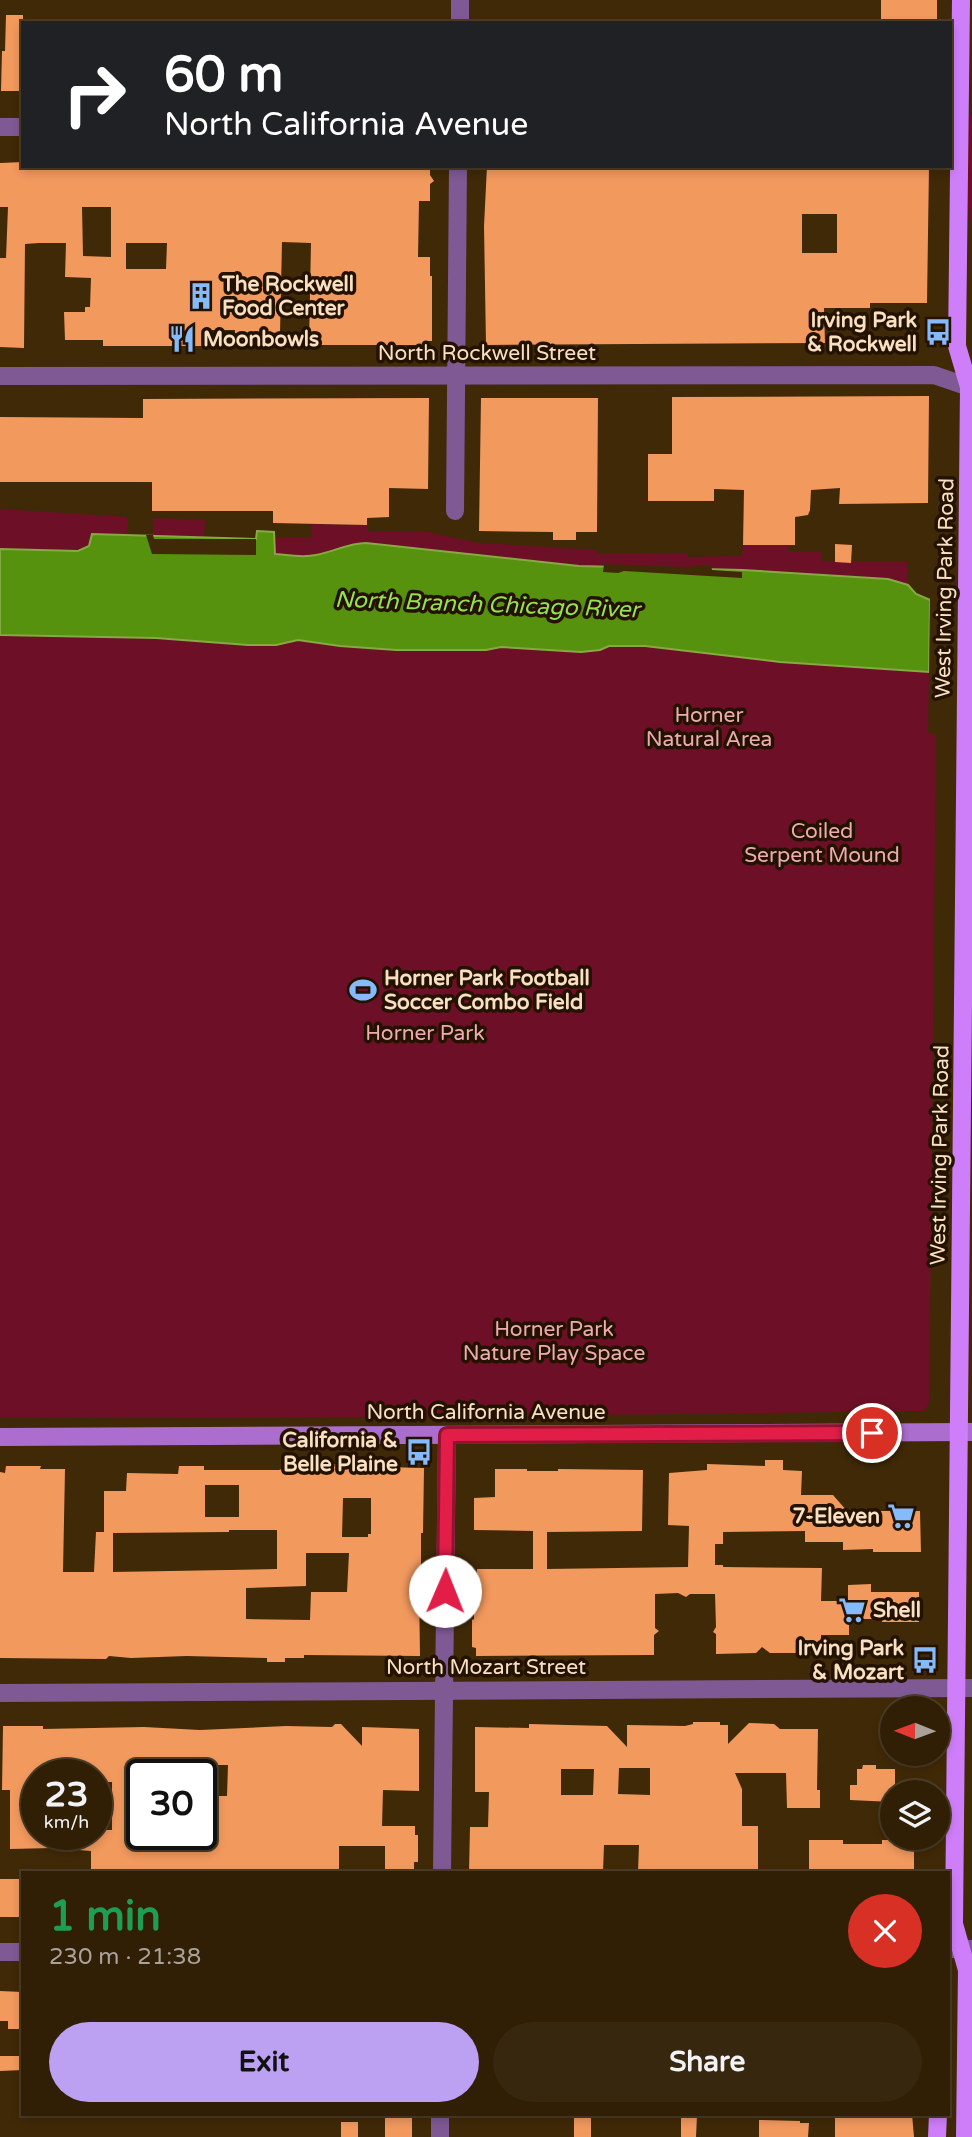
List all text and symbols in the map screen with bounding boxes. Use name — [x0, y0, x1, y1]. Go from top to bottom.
text: 60 m — [164, 46, 283, 105]
icon: right — [49, 49, 140, 140]
text: North California Avenue — [164, 106, 528, 144]
place label: The Rockwell Food Center — [221, 272, 354, 321]
building icon: The Rockwell Food Center — [186, 281, 216, 311]
place label: Irving Park & Rockwell — [807, 308, 918, 357]
bus stop icon: Irving Park & Rockwell — [923, 317, 953, 347]
restaurant icon: Moonbowls — [167, 324, 197, 354]
place label: Moonbowls — [203, 327, 319, 352]
street label: North Rockwell Street — [378, 341, 596, 366]
street label: West Irving Park Road — [931, 478, 959, 698]
water label: North Branch Chicago River — [334, 586, 643, 624]
park label: Horner Natural Area — [646, 703, 772, 752]
park label: Coiled Serpent Mound — [744, 819, 900, 868]
place label: Horner Park Football Soccer Combo Field — [384, 966, 590, 1015]
sports icon: Horner Park Football Soccer Combo Field — [348, 975, 378, 1005]
park label: Horner Park — [365, 1021, 485, 1046]
street label: West Irving Park Road — [926, 1045, 954, 1265]
park label: Horner Park Nature Play Space — [463, 1317, 645, 1366]
street label: North California Avenue — [366, 1400, 606, 1425]
pin — [842, 1403, 902, 1463]
icon: arrive — [853, 1414, 891, 1452]
place label: California & Belle Plaine — [282, 1428, 398, 1477]
bus stop icon: California & Belle Plaine — [404, 1437, 434, 1467]
supermarket icon: 7-Eleven — [886, 1501, 916, 1531]
place label: 7-Eleven — [793, 1504, 880, 1529]
position arrow — [408, 1554, 482, 1628]
supermarket icon: Shell — [837, 1595, 867, 1625]
place label: Shell — [873, 1598, 921, 1623]
place label: Irving Park & Mozart — [797, 1636, 905, 1685]
bus stop icon: Irving Park & Mozart — [910, 1645, 940, 1675]
street label: North Mozart Street — [386, 1655, 586, 1680]
north arrow — [880, 1696, 950, 1766]
map controls — [880, 1696, 950, 1850]
speed limit sign: 30 — [126, 1759, 217, 1850]
text: 23 — [45, 1774, 88, 1816]
button: layers — [880, 1780, 950, 1850]
text: km/h — [44, 1811, 89, 1833]
text: 1 min — [49, 1891, 161, 1942]
button: close — [848, 1894, 922, 1968]
text: 230 m · 21:38 — [49, 1943, 201, 1971]
button: Exit — [49, 2022, 479, 2102]
button: Share — [493, 2022, 922, 2102]

